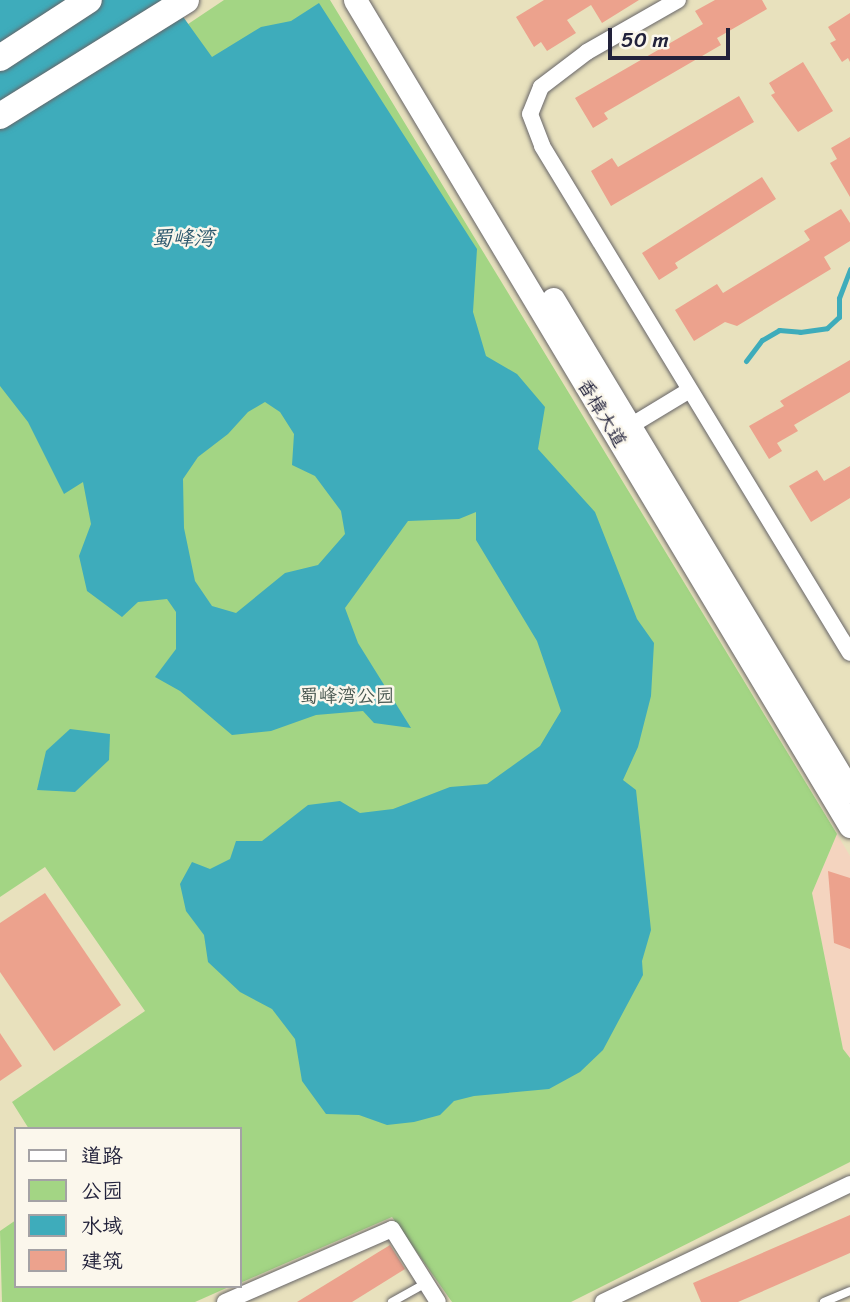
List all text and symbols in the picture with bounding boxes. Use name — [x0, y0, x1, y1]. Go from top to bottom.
scale bar — [612, 14, 734, 58]
text: 50 m — [621, 21, 669, 59]
water label: 蜀峰湾 — [152, 225, 214, 251]
street label: 香樟大道 — [573, 375, 631, 451]
park label: 蜀峰湾公园 — [300, 685, 394, 707]
legend — [14, 1127, 242, 1288]
text: 道路 — [81, 1137, 123, 1175]
text: 公园 — [81, 1172, 123, 1210]
text: 水域 — [81, 1207, 123, 1245]
text: 建筑 — [81, 1242, 123, 1280]

